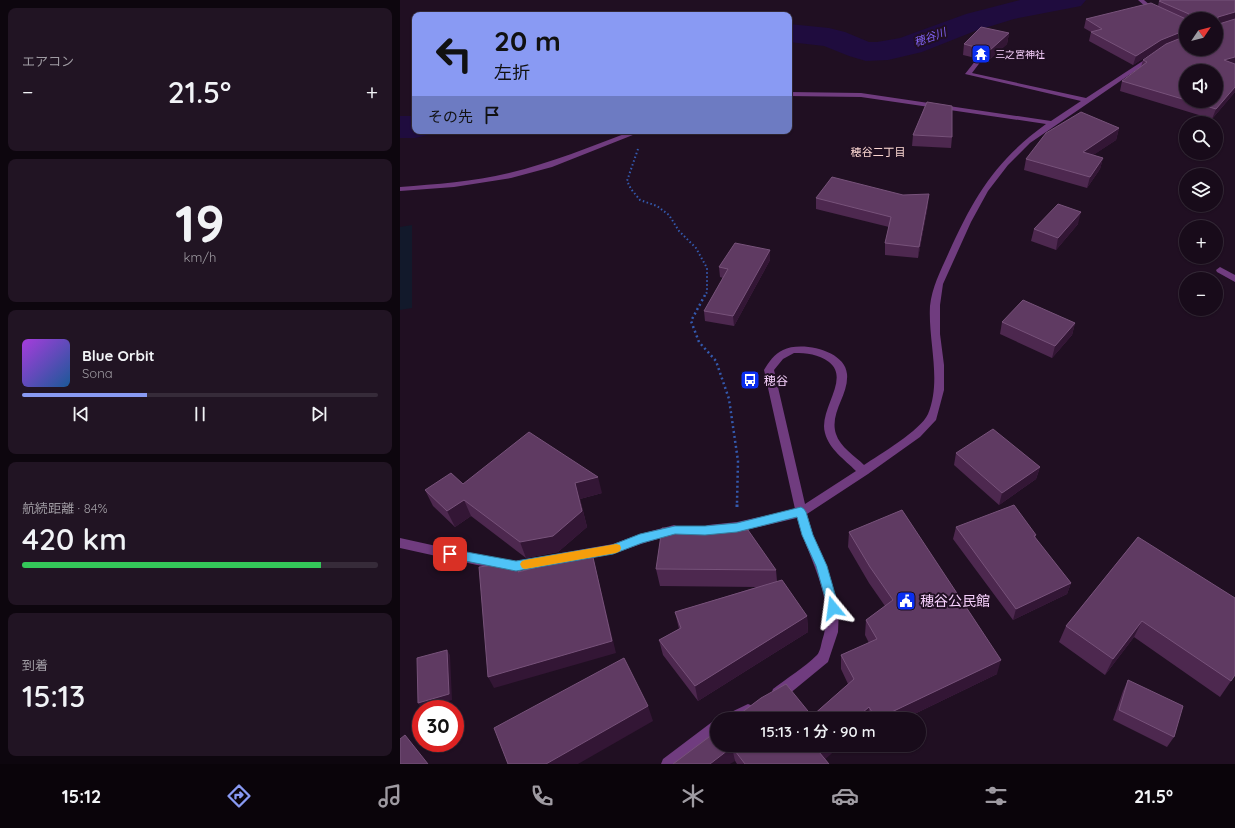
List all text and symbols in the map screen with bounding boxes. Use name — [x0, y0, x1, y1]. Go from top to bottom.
north arrow — [1179, 12, 1223, 56]
map controls — [1179, 12, 1223, 316]
text: 20 m — [494, 23, 561, 58]
water label: 穂谷川 — [912, 24, 949, 49]
icon: left — [428, 28, 480, 80]
temple icon: 三之宮神社 — [970, 43, 992, 65]
place label: 三之宮神社 — [995, 48, 1045, 61]
text: エアコン — [22, 53, 74, 69]
text: 左折 — [494, 61, 530, 84]
button: sound — [1179, 64, 1223, 108]
text: 21.5° — [168, 73, 231, 111]
text: − — [22, 78, 33, 106]
text: + — [366, 78, 378, 106]
icon: arrive — [481, 104, 503, 126]
text: その先 — [428, 107, 473, 126]
button: search — [1179, 116, 1223, 160]
district label: 穂谷二丁目 — [851, 145, 906, 159]
button: layers — [1179, 168, 1223, 212]
text: 19 — [175, 190, 225, 255]
button: + — [1179, 220, 1223, 264]
text: km/h — [184, 249, 216, 265]
button: − — [1179, 272, 1223, 316]
text: Blue Orbit — [82, 346, 155, 365]
text: Sona — [82, 365, 113, 381]
bus stop icon: 穂谷 — [739, 369, 761, 391]
place label: 穂谷 — [764, 373, 788, 388]
icon: previous — [70, 403, 92, 425]
icon: pause — [189, 403, 211, 425]
icon: next — [308, 403, 330, 425]
text: 航続距離 · 84% — [22, 500, 108, 516]
text: 420 km — [22, 520, 127, 558]
pin — [433, 537, 467, 571]
icon: arrive — [439, 543, 461, 565]
position arrow — [812, 587, 854, 629]
public building icon: 穂谷公民館 — [895, 590, 917, 612]
place label: 穂谷公民館 — [920, 592, 990, 610]
text: 到着 — [22, 657, 48, 673]
text: 15:13 — [22, 677, 85, 715]
speed limit sign: 30 — [412, 700, 464, 752]
text: 15:13 · 1 分 · 90 m — [760, 722, 876, 741]
icon: directions — [225, 782, 253, 810]
icon: music — [376, 782, 404, 810]
icon: phone — [528, 782, 556, 810]
icon: climate — [679, 782, 707, 810]
icon: car — [831, 782, 859, 810]
icon: filters — [982, 782, 1010, 810]
text: 15:12 — [62, 785, 101, 808]
text: 21.5° — [1134, 785, 1173, 808]

